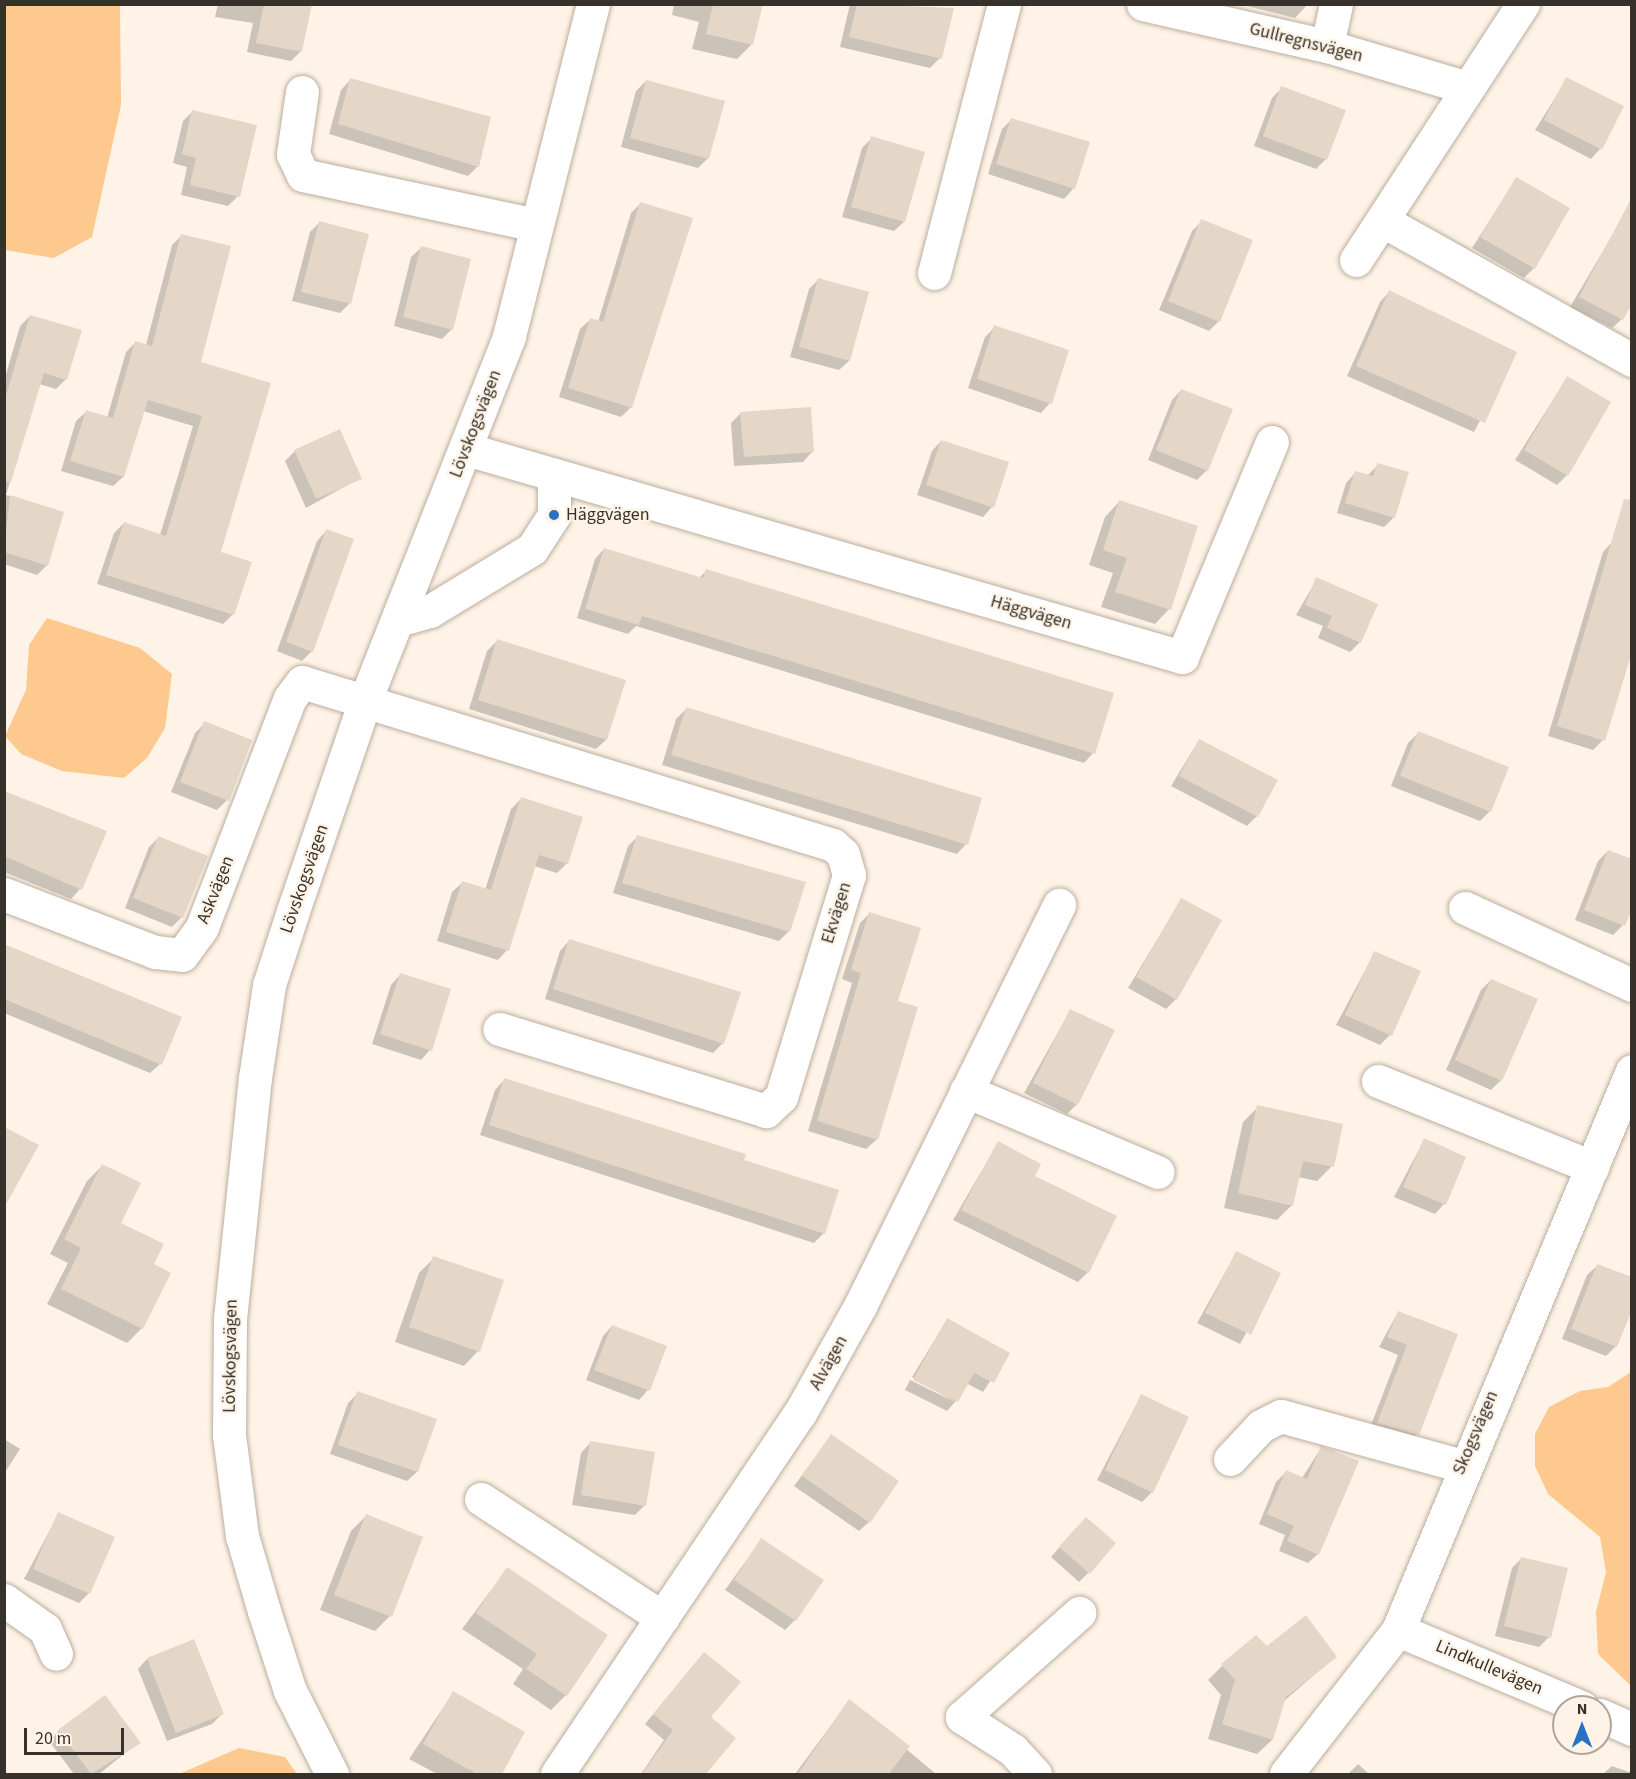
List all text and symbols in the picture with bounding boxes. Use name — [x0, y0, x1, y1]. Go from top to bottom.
street label: Gullregnsvägen — [1247, 18, 1365, 68]
street label: Lövskogsvägen — [446, 367, 506, 481]
place label: Häggvägen — [566, 504, 650, 526]
marker: Häggvägen — [547, 508, 561, 522]
street label: Häggvägen — [988, 591, 1074, 635]
street label: Lövskogsvägen — [276, 822, 334, 936]
street label: Askvägen — [193, 853, 239, 927]
street label: Ekvägen — [817, 880, 857, 946]
street label: Lövskogsvägen — [219, 1299, 243, 1413]
street label: Alvägen — [805, 1332, 853, 1394]
street label: Skogsvägen — [1449, 1388, 1503, 1478]
street label: Lindkullevägen — [1432, 1636, 1546, 1700]
north arrow — [1552, 1695, 1612, 1755]
text: N — [1577, 1698, 1587, 1720]
scale bar — [27, 1716, 128, 1754]
text: 20 m — [35, 1726, 71, 1751]

